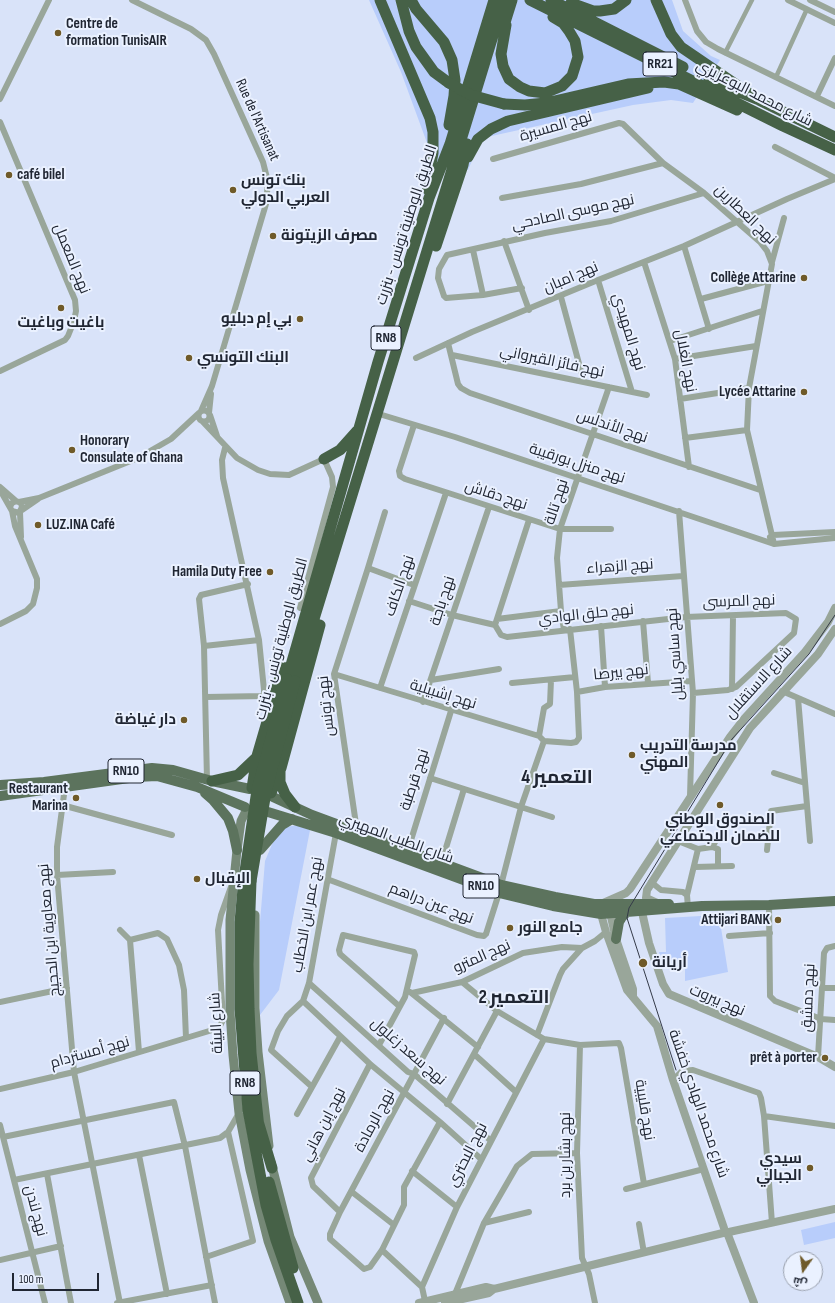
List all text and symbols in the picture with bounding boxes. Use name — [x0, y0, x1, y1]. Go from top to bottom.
place label: Centre de formation TunisAIR — [66, 15, 167, 50]
marker: Centre de formation TunisAIR — [53, 28, 63, 38]
road number: RR21 — [643, 52, 677, 76]
street label: شارع محمد البوعزيزي — [693, 57, 815, 131]
street label: Rue de l'Artisanat — [231, 76, 283, 164]
street label: نهج المسيرة — [518, 108, 594, 146]
street label: الطريق الوطنية تونس - بنزرت — [373, 143, 441, 307]
place label: café bilel — [17, 166, 65, 184]
marker: café bilel — [4, 170, 14, 180]
place label: بنك تونس العربي الدولي — [241, 172, 330, 207]
street label: نهج العطارين — [710, 181, 780, 249]
marker: بنك تونس العربي الدولي — [228, 185, 238, 195]
street label: نهج موسى الصادحي — [510, 191, 636, 235]
street label: نهج المعمل — [49, 221, 93, 297]
place label: مصرف الزيتونة — [281, 227, 378, 245]
marker: مصرف الزيتونة — [268, 231, 278, 241]
street label: نهج امبان — [541, 258, 601, 298]
place label: Collège Attarine — [711, 269, 796, 287]
marker: Collège Attarine — [799, 273, 809, 283]
street label: نهج المهيدي — [608, 291, 648, 373]
marker: باغيت وباغيت — [56, 303, 66, 313]
place label: بي إم دبليو — [221, 310, 292, 328]
place label: باغيت وباغيت — [18, 314, 104, 332]
marker: بي إم دبليو — [295, 314, 305, 324]
road number: RN8 — [371, 326, 401, 350]
street label: نهج الغلال — [670, 328, 700, 394]
street label: نهج فائز القيرواني — [498, 342, 606, 382]
place label: البنك التونسي — [197, 349, 289, 367]
marker: البنك التونسي — [184, 353, 194, 363]
place label: Lycée Attarine — [719, 383, 796, 401]
marker: Lycée Attarine — [799, 387, 809, 397]
street label: نهج الأندلس — [574, 406, 650, 448]
place label: Honorary Consulate of Ghana — [80, 432, 183, 467]
street label: نهج منزل بورقيبة — [527, 440, 627, 488]
marker: Honorary Consulate of Ghana — [67, 445, 77, 455]
street label: نهج دقاش — [462, 477, 530, 515]
street label: نهج تالة — [541, 477, 573, 527]
place label: LUZ.INA Café — [46, 516, 115, 534]
marker: LUZ.INA Café — [33, 520, 43, 530]
street label: نهج الكاف — [381, 553, 419, 619]
street label: الطريق الوطنية تونس - بنزرت — [252, 556, 312, 722]
street label: نهج الزهراء — [586, 556, 654, 578]
place label: Hamila Duty Free — [172, 563, 262, 581]
marker: Hamila Duty Free — [265, 567, 275, 577]
street label: نهج باجة — [427, 574, 459, 628]
street label: نهج المرسى — [702, 592, 776, 612]
street label: نهج حلق الوادي — [537, 601, 635, 629]
street label: نهج ساسي بليل — [664, 607, 688, 701]
street label: شارع الاستقلال — [722, 643, 796, 723]
street label: نهج بيرصا — [593, 661, 649, 685]
street label: نهج تونس — [315, 675, 339, 737]
street label: نهج إشبيلية — [408, 676, 478, 714]
place label: دار غياضة — [115, 711, 176, 729]
marker: دار غياضة — [179, 715, 189, 725]
place label: مدرسة التدريب المهني — [640, 737, 737, 772]
street label: نهج قرطبة — [397, 747, 433, 813]
marker: مدرسة التدريب المهني — [627, 750, 637, 760]
road number: RN10 — [108, 759, 144, 783]
district label: التعمير 4 — [521, 767, 593, 789]
place label: Restaurant Marina — [9, 780, 68, 815]
marker: Restaurant Marina — [71, 793, 81, 803]
marker: الصندوق الوطني للضمان الاجتماعي — [715, 800, 725, 810]
street label: شارع الطيب المهيري — [336, 810, 456, 868]
place label: الصندوق الوطني للضمان الاجتماعي — [660, 811, 780, 846]
street label: نهج عمر ابن الخطاب — [289, 856, 327, 974]
street label: نهج معاوية ابن الحجيج — [35, 863, 65, 997]
place label: الإقبال — [205, 870, 250, 888]
marker: الإقبال — [192, 874, 202, 884]
road number: RN10 — [463, 874, 499, 898]
street label: نهج عين دراهم — [386, 880, 476, 928]
place label: Attijari BANK — [701, 911, 770, 929]
marker: Attijari BANK — [773, 915, 783, 925]
place label: جامع النور — [518, 919, 583, 937]
marker: جامع النور — [505, 923, 515, 933]
street label: نهج المترو — [450, 936, 514, 978]
place label: أريانة — [652, 954, 687, 972]
marker: أريانة — [637, 957, 649, 969]
street label: نهج دمشق — [798, 963, 820, 1033]
street label: نهج بيروت — [686, 981, 748, 1021]
district label: التعمير 2 — [479, 987, 549, 1009]
street label: شارع البيئة — [206, 992, 228, 1054]
street label: نهج سعد زغلول — [367, 1014, 449, 1090]
street label: شارع محمد الهادي خفشة — [664, 1027, 732, 1181]
street label: نهج أمستردام — [48, 1033, 132, 1073]
place label: prêt à porter — [750, 1049, 817, 1067]
marker: prêt à porter — [820, 1053, 830, 1063]
road number: RN8 — [230, 1071, 260, 1095]
street label: نهج قليبية — [630, 1078, 658, 1142]
street label: نهج إبن هاني — [298, 1085, 350, 1165]
street label: نهج الرمادة — [351, 1087, 399, 1155]
street label: نهج بشار بن برد — [557, 1112, 575, 1198]
street label: نهج البحتري — [444, 1120, 492, 1190]
place label: سيدي الجبالي — [756, 1150, 802, 1185]
marker: سيدي الجبالي — [805, 1163, 815, 1173]
street label: نهج لندن — [20, 1183, 50, 1239]
north arrow — [783, 1251, 823, 1291]
scale bar — [14, 1265, 101, 1291]
text: 100 m — [19, 1272, 44, 1287]
text: ش — [792, 1274, 809, 1290]

